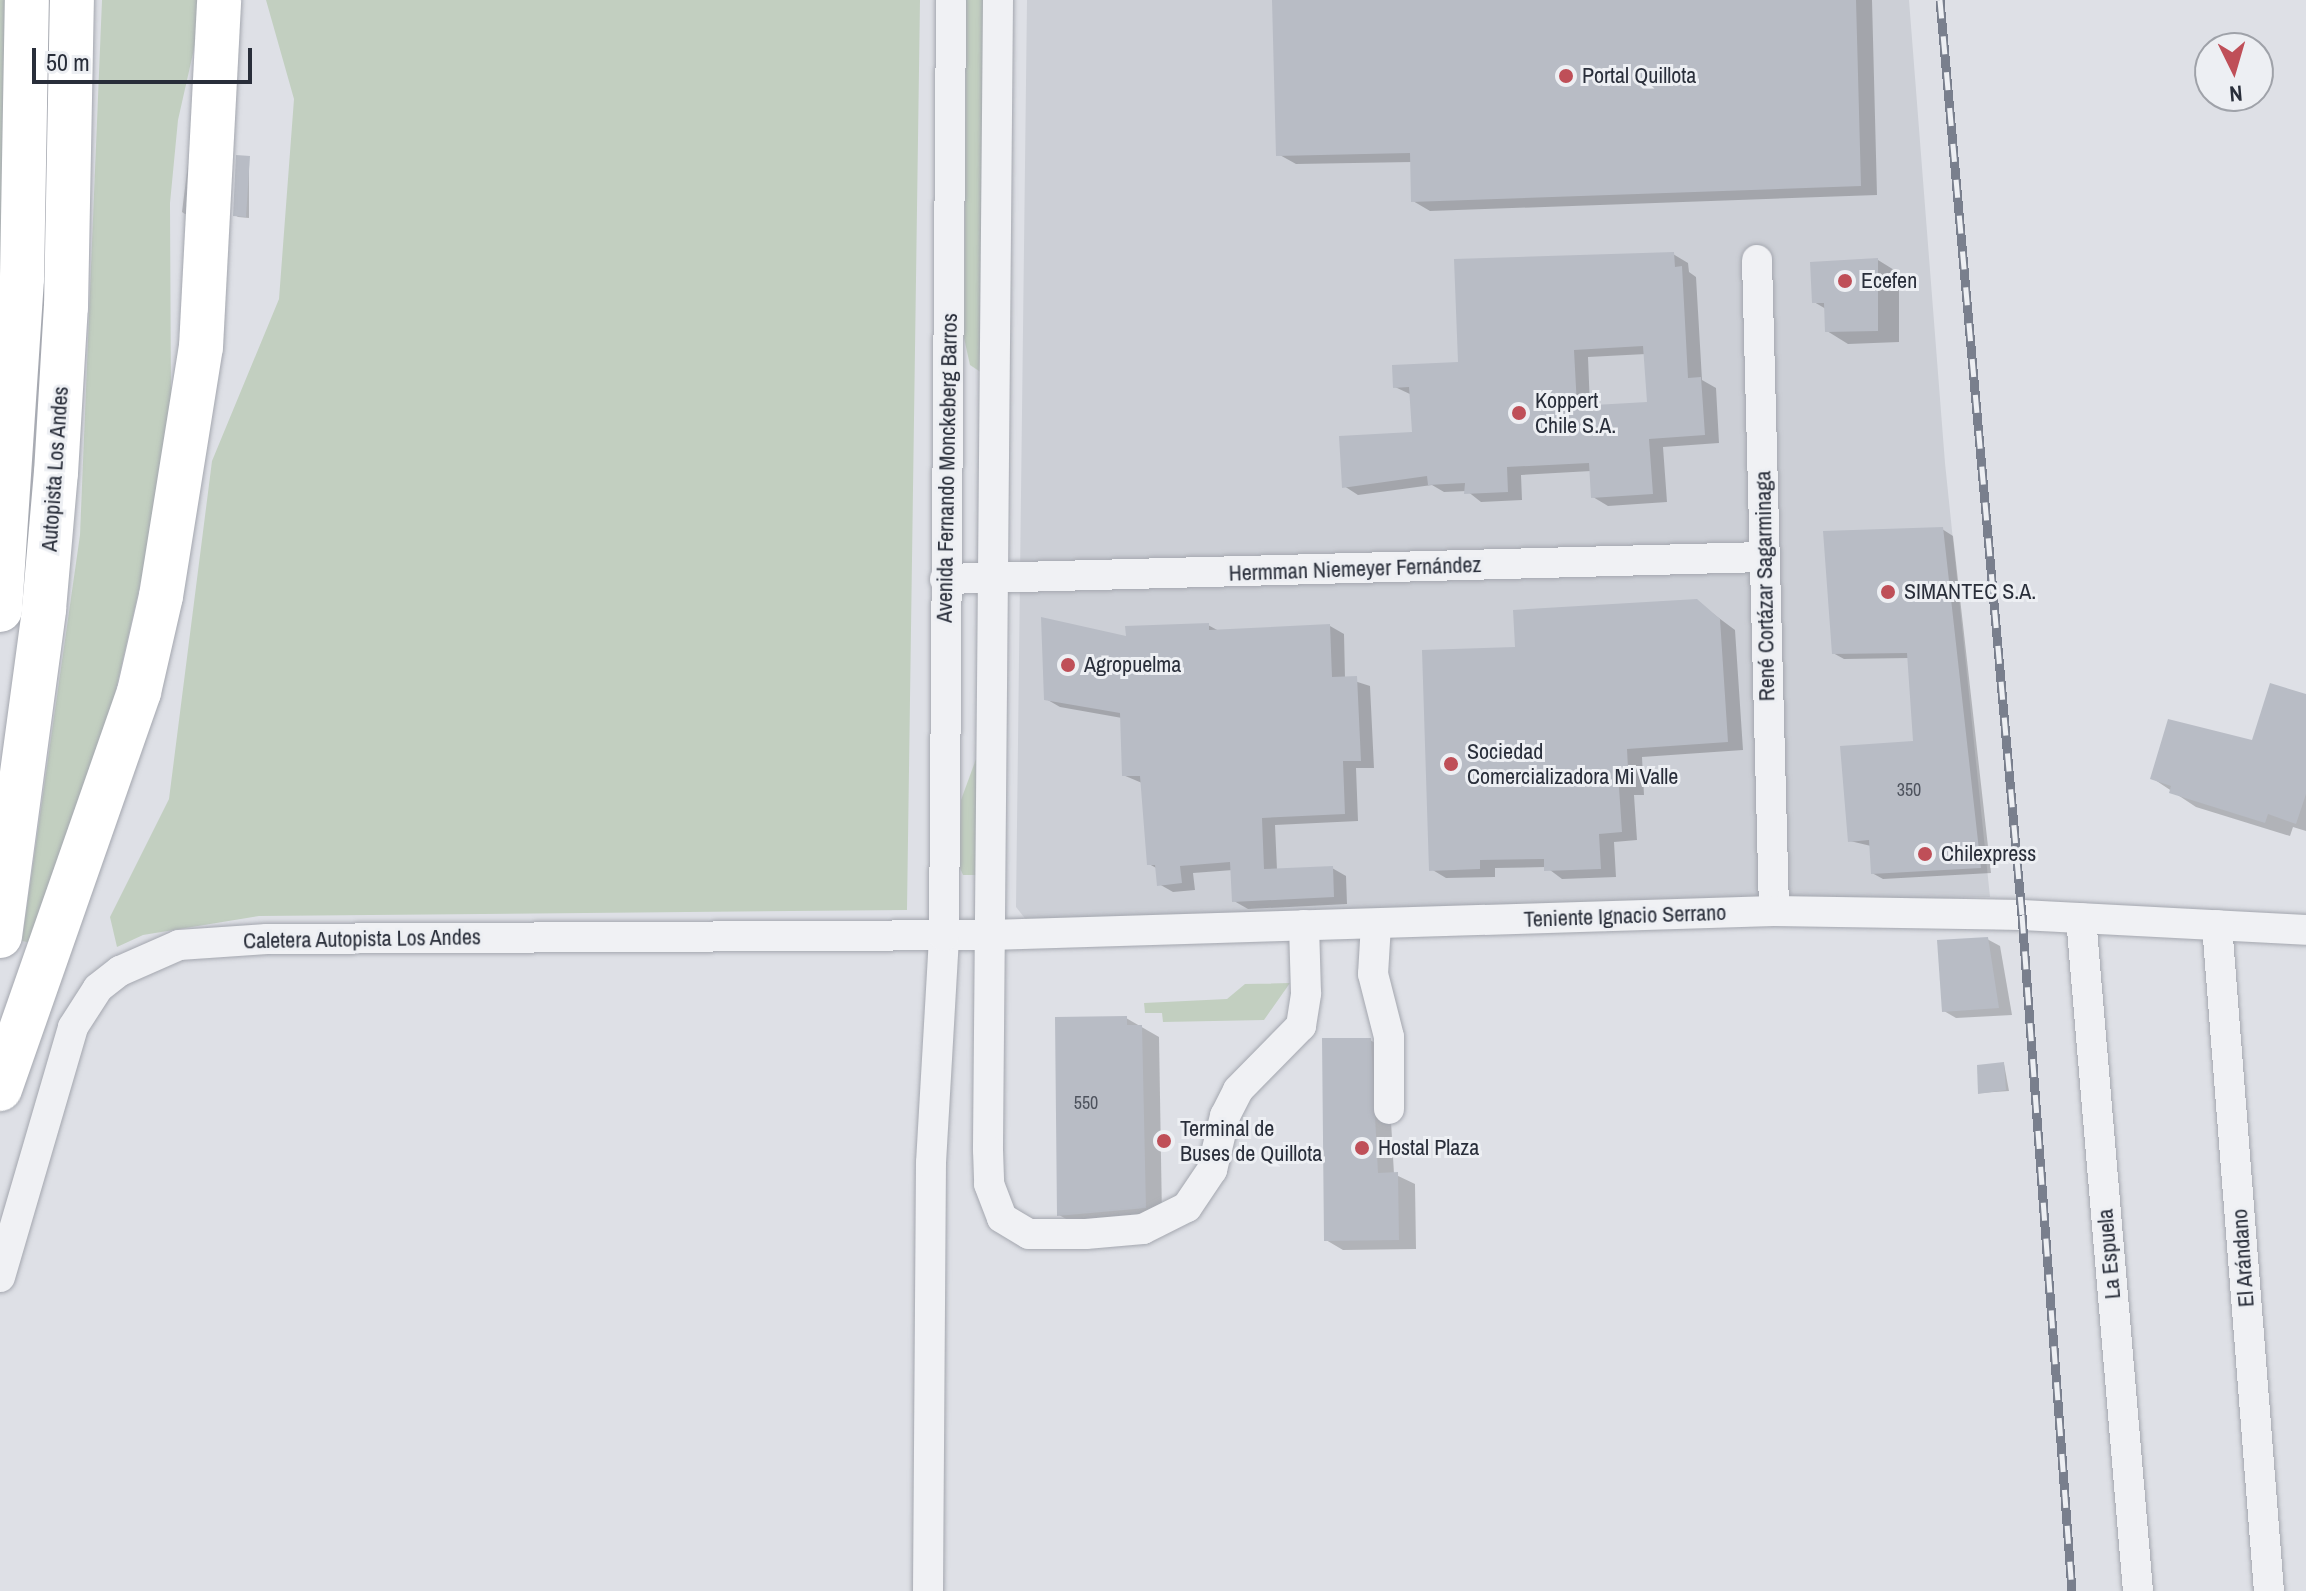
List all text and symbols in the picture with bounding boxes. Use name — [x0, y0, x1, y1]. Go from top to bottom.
scale bar — [36, 32, 256, 82]
north arrow — [2194, 32, 2274, 112]
text: 50 m — [46, 46, 90, 78]
place label: Portal Quillota — [1582, 63, 1696, 89]
marker: Portal Quillota — [1557, 67, 1575, 85]
text: N — [2228, 78, 2244, 109]
place label: Ecefen — [1861, 268, 1917, 294]
marker: Ecefen — [1836, 272, 1854, 290]
street label: Avenida Fernando Monckeberg Barros — [931, 313, 963, 623]
street label: Autopista Los Andes — [36, 385, 74, 553]
place label: Koppert Chile S.A. — [1535, 387, 1616, 438]
marker: Koppert Chile S.A. — [1510, 404, 1528, 422]
street label: René Cortázar Sagarminaga — [1750, 470, 1780, 702]
street label: Hermman Niemeyer Fernández — [1228, 551, 1482, 587]
place label: SIMANTEC S.A. — [1904, 579, 2036, 605]
marker: SIMANTEC S.A. — [1879, 583, 1897, 601]
place label: Agropuelma — [1084, 652, 1181, 678]
marker: Agropuelma — [1059, 656, 1077, 674]
place label: Sociedad Comercializadora Mi Valle — [1467, 738, 1678, 790]
marker: Sociedad Comercializadora Mi Valle — [1442, 755, 1460, 773]
house number: 350 — [1897, 779, 1921, 801]
place label: Chilexpress — [1941, 841, 2036, 867]
marker: Chilexpress — [1916, 845, 1934, 863]
street label: Teniente Ignacio Serrano — [1523, 899, 1727, 933]
street label: Caletera Autopista Los Andes — [242, 924, 482, 954]
house number: 550 — [1074, 1092, 1098, 1114]
place label: Terminal de Buses de Quillota — [1180, 1115, 1322, 1166]
marker: Terminal de Buses de Quillota — [1155, 1132, 1173, 1150]
place label: Hostal Plaza — [1378, 1135, 1479, 1161]
marker: Hostal Plaza — [1353, 1139, 1371, 1157]
street label: La Espuela — [2092, 1208, 2126, 1300]
street label: El Arándano — [2226, 1208, 2260, 1308]

